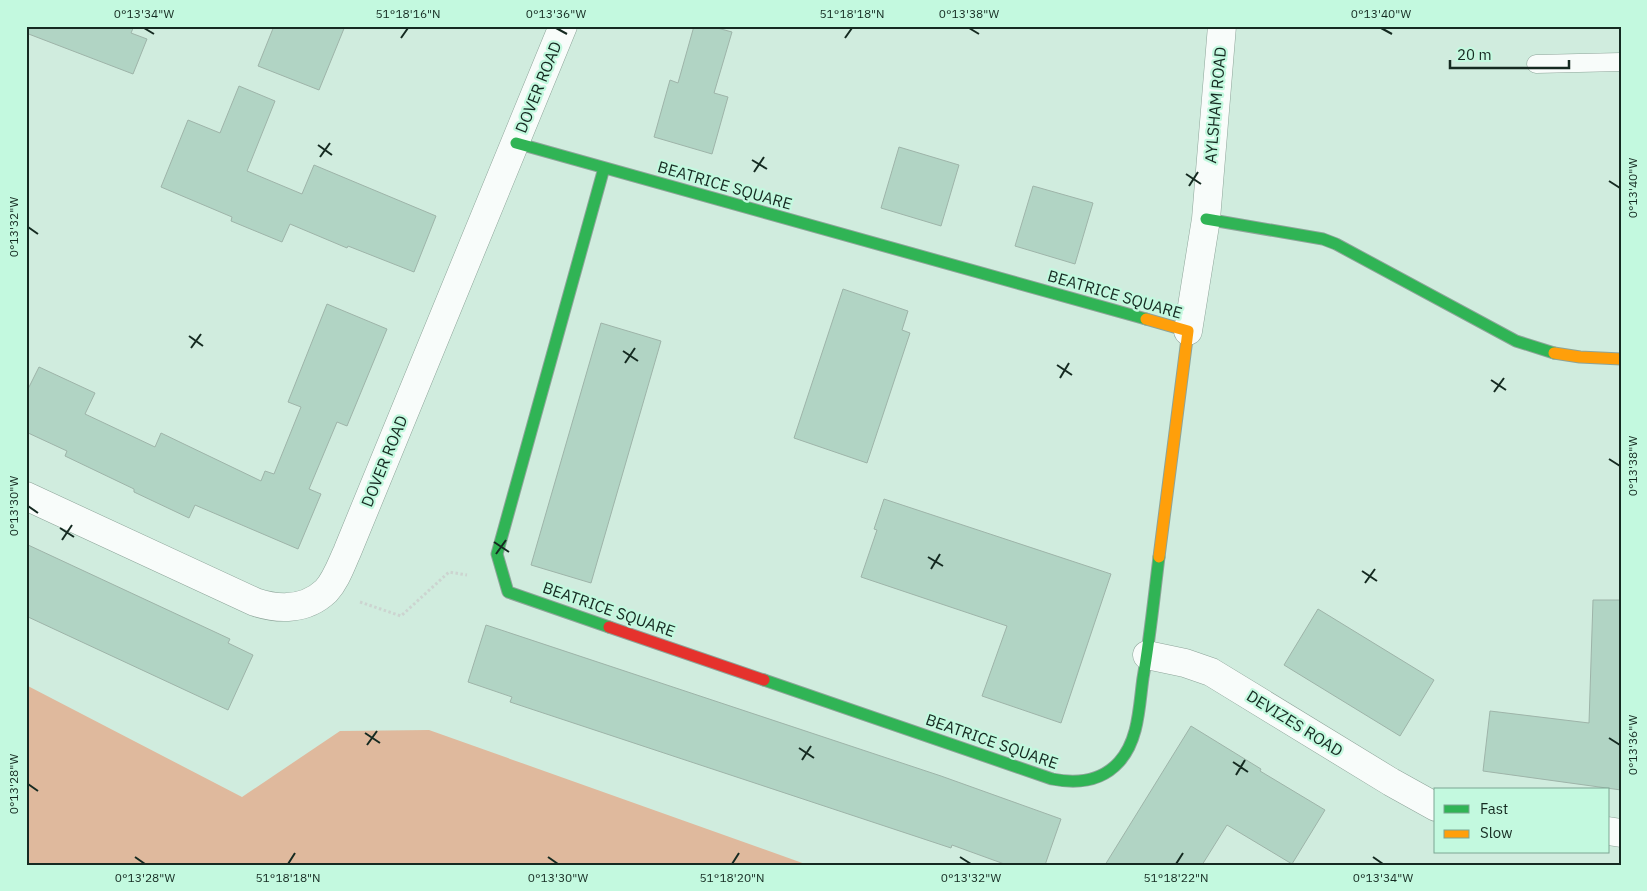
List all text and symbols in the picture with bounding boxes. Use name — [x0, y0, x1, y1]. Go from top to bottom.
text: 0°13'34"W — [114, 6, 175, 21]
text: 51°18'16"N — [375, 6, 441, 21]
text: 0°13'36"W — [526, 6, 587, 21]
text: 51°18'18"N — [819, 6, 885, 21]
text: 0°13'38"W — [939, 6, 1000, 21]
text: 0°13'40"W — [1351, 6, 1412, 21]
street label: DOVER ROAD — [511, 38, 565, 136]
scale bar — [1450, 38, 1568, 70]
text: 20 m — [1457, 45, 1492, 64]
street label: AYLSHAM ROAD — [1200, 46, 1230, 164]
street label: BEATRICE SQUARE — [655, 156, 795, 214]
text: 0°13'40"W — [1625, 157, 1640, 218]
text: 0°13'32"W — [6, 196, 21, 257]
street label: BEATRICE SQUARE — [1045, 265, 1185, 323]
street label: DOVER ROAD — [357, 412, 411, 510]
text: 0°13'38"W — [1625, 435, 1640, 496]
text: 0°13'30"W — [6, 475, 21, 536]
street label: BEATRICE SQUARE — [540, 577, 678, 641]
street label: DEVIZES ROAD — [1243, 685, 1347, 761]
street label: BEATRICE SQUARE — [923, 709, 1061, 773]
text: 0°13'36"W — [1625, 714, 1640, 775]
text: 0°13'28"W — [6, 753, 21, 814]
legend — [1434, 788, 1610, 854]
text: Fast — [1480, 799, 1508, 818]
text: Slow — [1480, 823, 1513, 842]
text: 0°13'28"W — [115, 870, 176, 885]
text: 51°18'18"N — [255, 870, 321, 885]
text: 0°13'30"W — [528, 870, 589, 885]
text: 51°18'20"N — [699, 870, 765, 885]
text: 0°13'32"W — [941, 870, 1002, 885]
text: 51°18'22"N — [1143, 870, 1209, 885]
text: 0°13'34"W — [1353, 870, 1414, 885]

